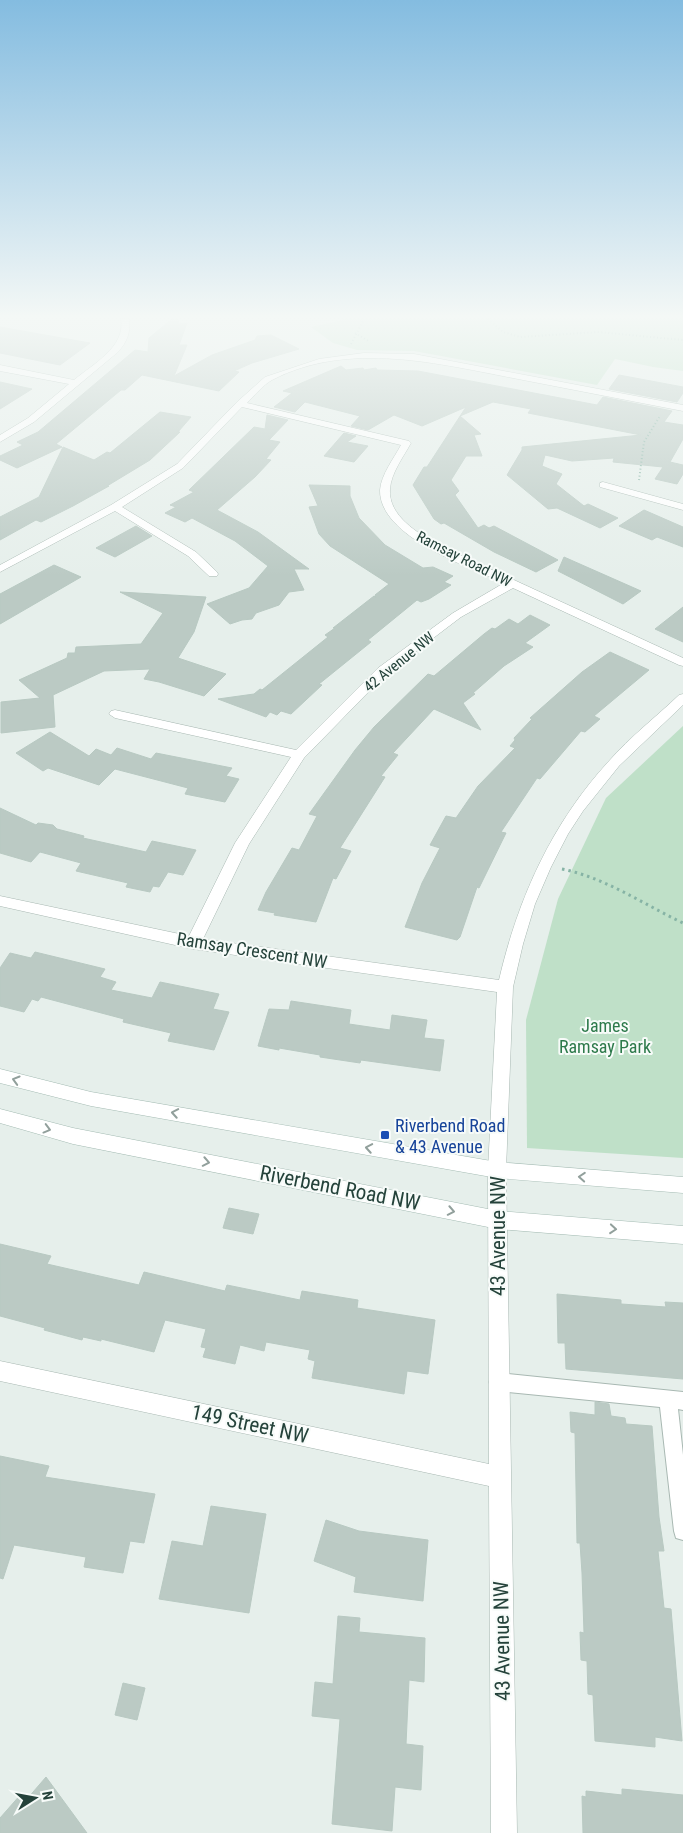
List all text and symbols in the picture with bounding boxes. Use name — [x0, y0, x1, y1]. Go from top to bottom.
street label: Ramsay Road NW — [413, 527, 515, 591]
street label: 42 Avenue NW — [360, 628, 438, 696]
street label: Ramsay Crescent NW — [175, 928, 329, 972]
park label: James Ramsay Park — [559, 1015, 651, 1057]
one-way arrow — [12, 1076, 20, 1086]
one-way arrow — [170, 1109, 179, 1119]
place label: Riverbend Road & 43 Avenue — [395, 1115, 505, 1157]
one-way arrow — [43, 1123, 51, 1133]
marker: Riverbend Road & 43 Avenue — [379, 1129, 391, 1141]
one-way arrow — [365, 1143, 374, 1153]
one-way arrow — [202, 1156, 211, 1167]
street label: Riverbend Road NW — [258, 1161, 422, 1215]
one-way arrow — [578, 1171, 586, 1182]
street label: 43 Avenue NW — [486, 1176, 510, 1296]
one-way arrow — [447, 1205, 456, 1215]
one-way arrow — [609, 1224, 617, 1235]
street label: 149 Street NW — [189, 1400, 311, 1448]
street label: 43 Avenue NW — [489, 1581, 515, 1701]
north arrow — [10, 1773, 60, 1823]
text: N — [39, 1790, 56, 1801]

